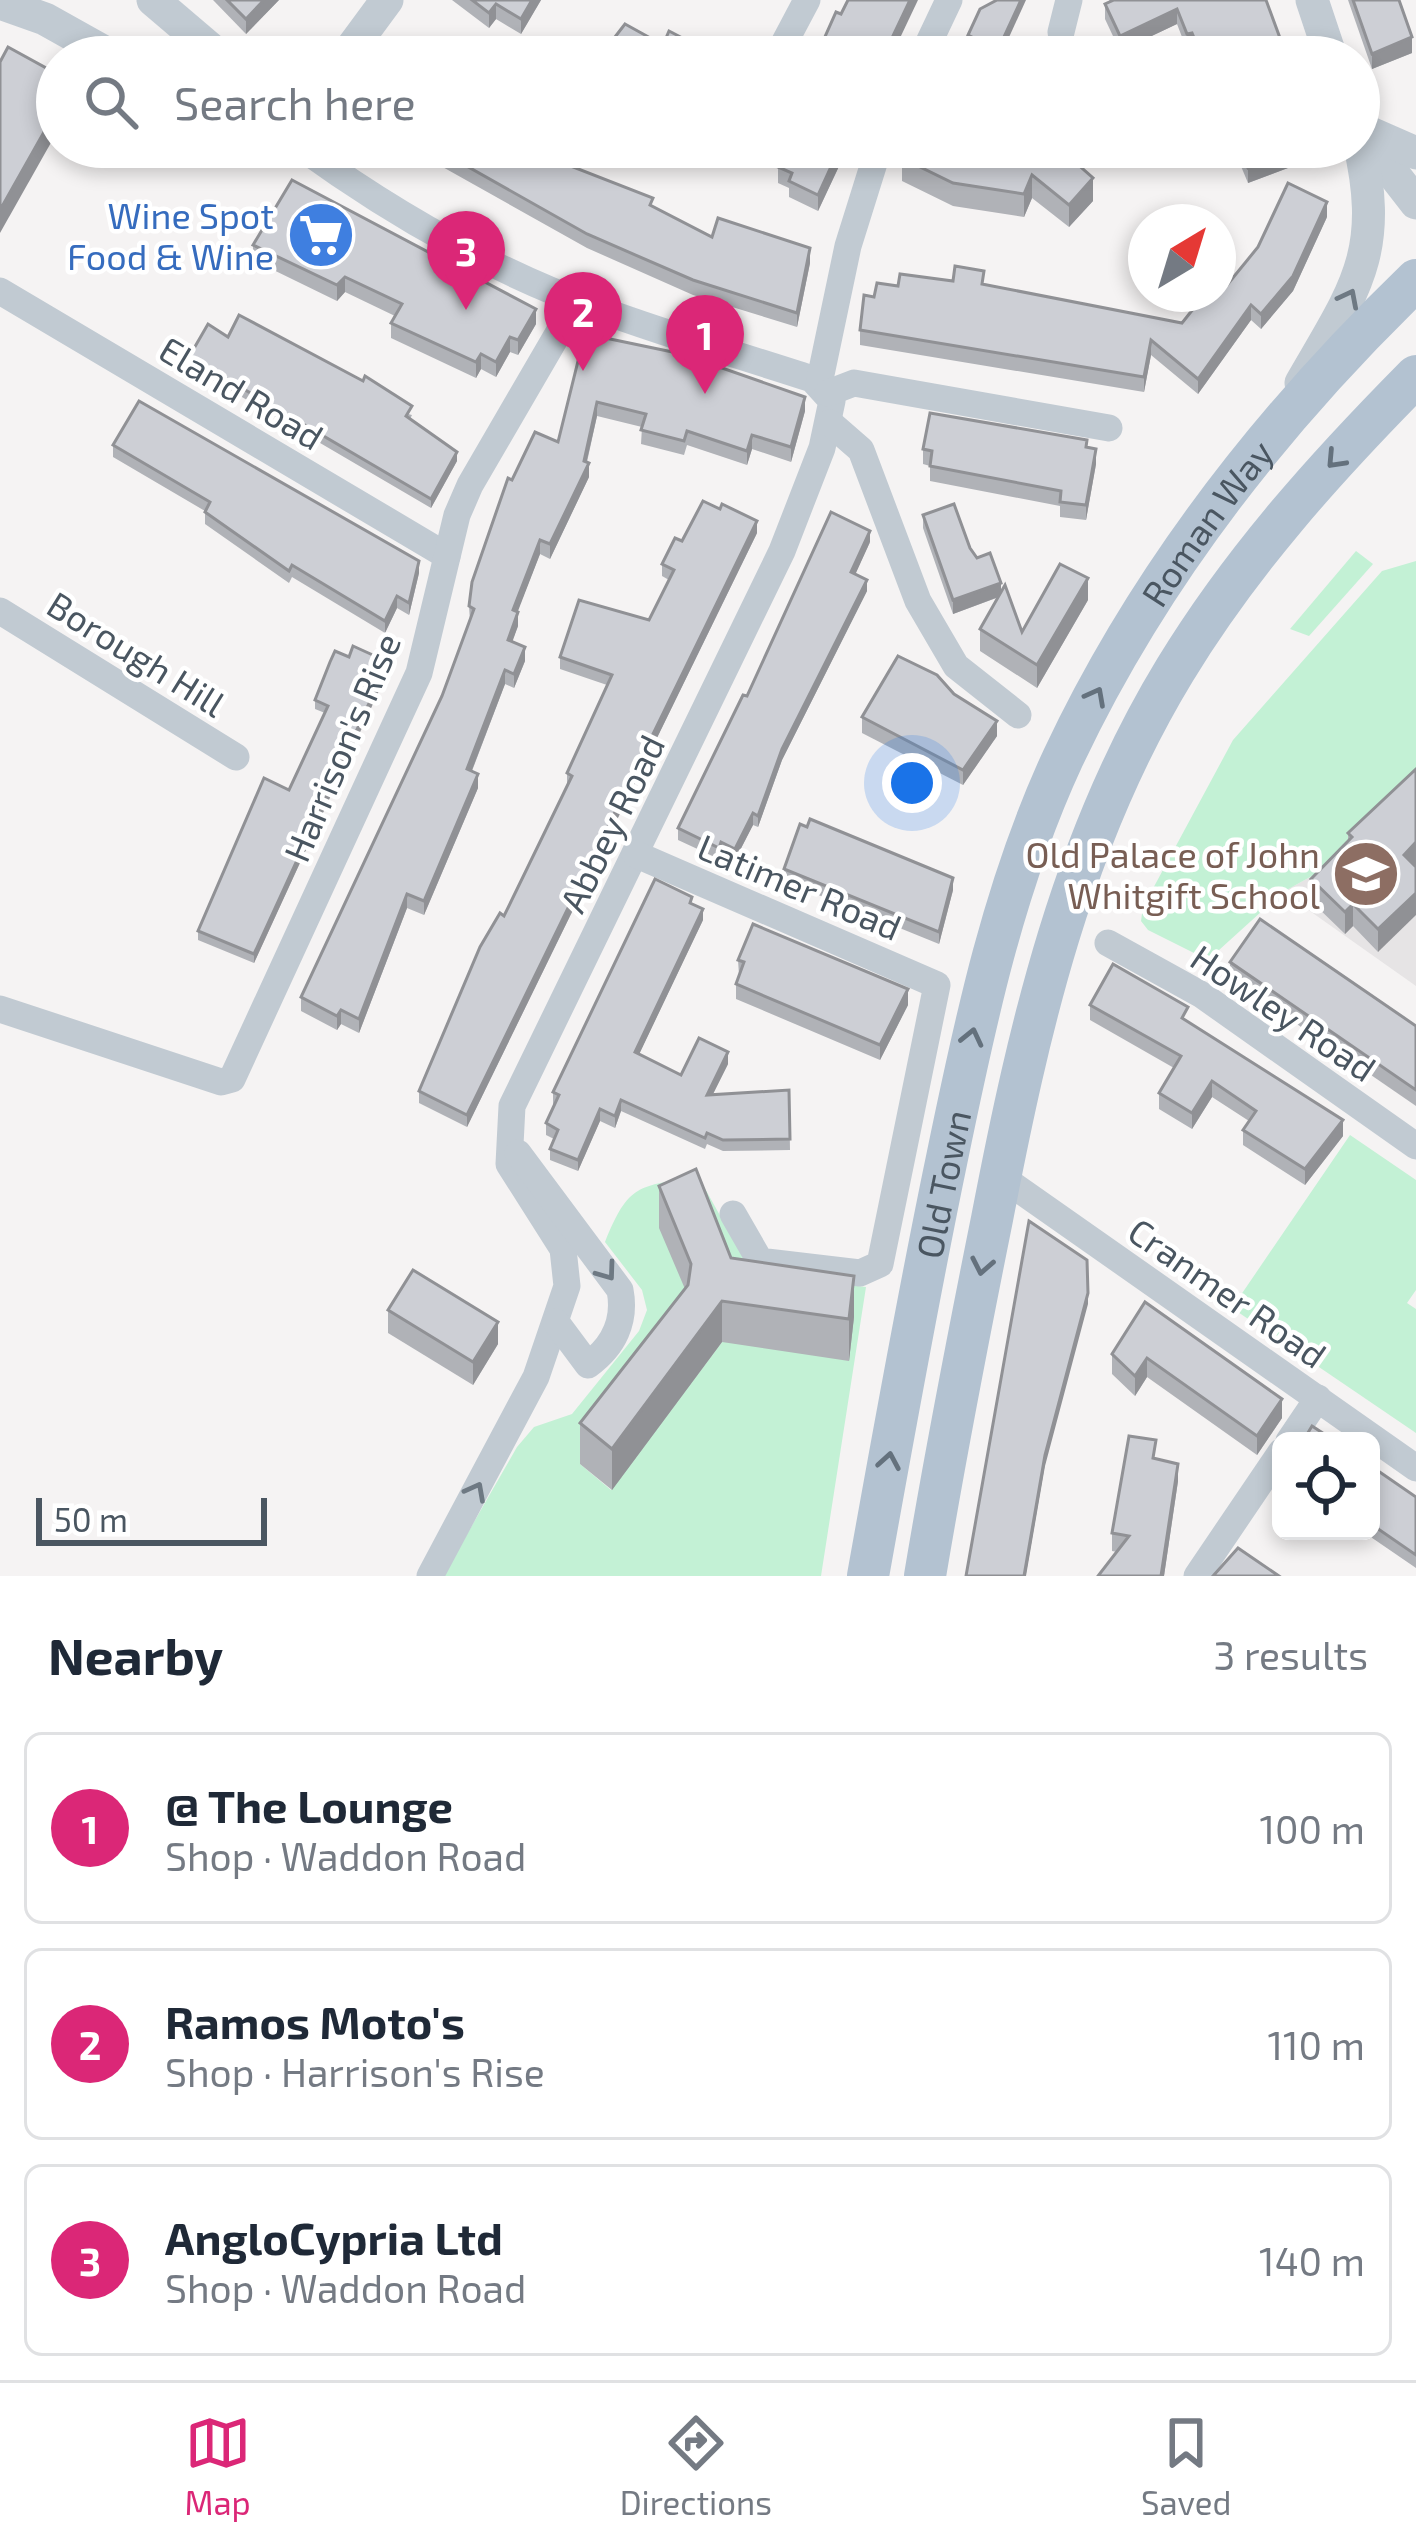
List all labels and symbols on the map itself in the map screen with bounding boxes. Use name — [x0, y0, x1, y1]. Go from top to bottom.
place label: Wine Spot Food & Wine — [67, 193, 274, 277]
supermarket icon: Wine Spot Food & Wine — [286, 200, 356, 270]
north arrow — [1128, 204, 1236, 312]
pin: 3 — [427, 211, 505, 310]
pin: 2 — [544, 272, 622, 371]
one-way arrow — [1334, 289, 1358, 310]
pin: 1 — [666, 295, 744, 394]
street label: Eland Road — [152, 326, 332, 458]
street label: Roman Way — [1131, 431, 1280, 613]
one-way arrow — [1327, 446, 1349, 467]
street label: Borough Hill — [40, 581, 234, 725]
street label: Harrison's Rise — [274, 627, 408, 867]
one-way arrow — [1082, 687, 1105, 709]
street label: Abbey Road — [550, 727, 672, 919]
your location — [882, 753, 942, 813]
street label: Latimer Road — [692, 824, 908, 948]
place label: Old Palace of John Whitgift School — [1025, 832, 1320, 916]
school or university icon: Old Palace of John Whitgift School — [1331, 839, 1401, 909]
street label: Howley Road — [1184, 935, 1384, 1089]
one-way arrow — [959, 1027, 984, 1047]
street label: Old Town — [906, 1106, 978, 1262]
street label: Cranmer Road — [1121, 1208, 1335, 1376]
one-way arrow — [970, 1256, 996, 1276]
one-way arrow — [593, 1259, 615, 1281]
one-way arrow — [875, 1451, 900, 1471]
one-way arrow — [462, 1483, 485, 1504]
scale bar — [36, 1492, 267, 1545]

